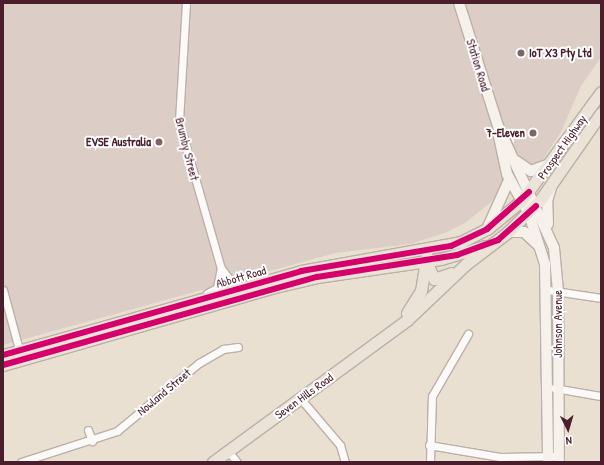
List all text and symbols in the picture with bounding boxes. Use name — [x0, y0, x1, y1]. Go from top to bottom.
street label: Station Road — [463, 37, 493, 93]
place label: IoT X3 Pty Ltd — [529, 46, 591, 60]
marker: IoT X3 Pty Ltd — [516, 48, 526, 58]
street label: Prospect Highway — [535, 112, 589, 182]
street label: Brumby Street — [172, 116, 202, 182]
place label: 7-Eleven — [486, 126, 525, 140]
marker: 7-Eleven — [528, 128, 538, 138]
place label: EVSE Australia — [86, 135, 151, 149]
marker: EVSE Australia — [154, 137, 164, 147]
street label: Abbott Road — [214, 263, 268, 291]
street label: Johnson Avenue — [551, 290, 565, 358]
street label: Nowland Street — [134, 365, 194, 419]
street label: Seven Hills Road — [272, 370, 336, 422]
north arrow — [548, 409, 588, 449]
text: N — [566, 434, 573, 448]

